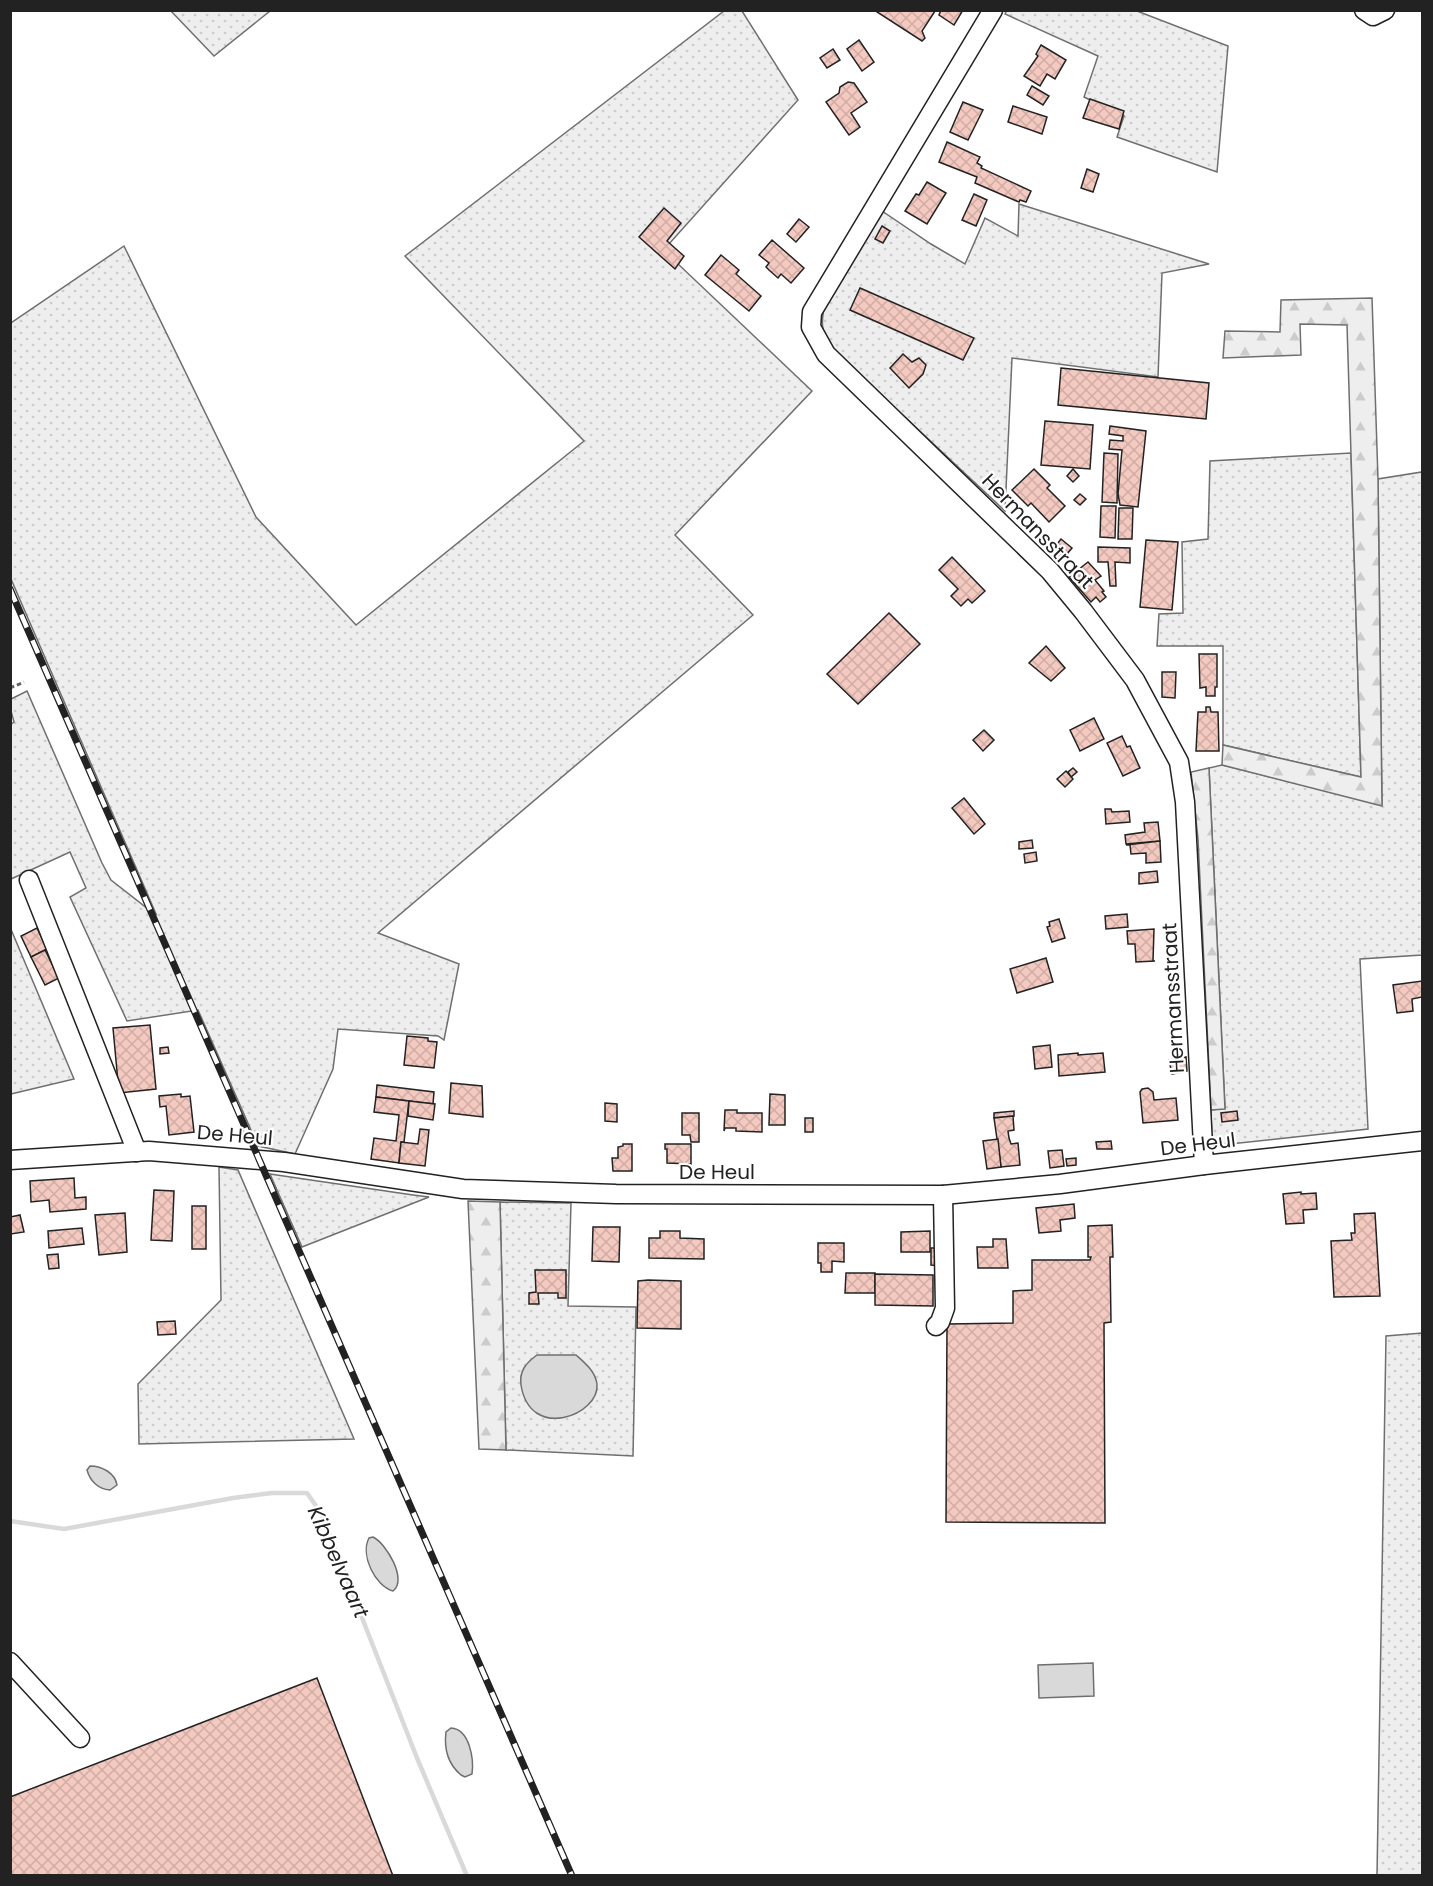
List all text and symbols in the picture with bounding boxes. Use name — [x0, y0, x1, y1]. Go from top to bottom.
street label: Hermansstraat — [976, 467, 1100, 595]
street label: Hermansstraat — [1155, 922, 1191, 1074]
street label: De Heul — [196, 1118, 274, 1152]
street label: De Heul — [1159, 1125, 1237, 1163]
street label: De Heul — [679, 1158, 755, 1186]
water label: Kibbelvaart — [301, 1501, 376, 1623]

